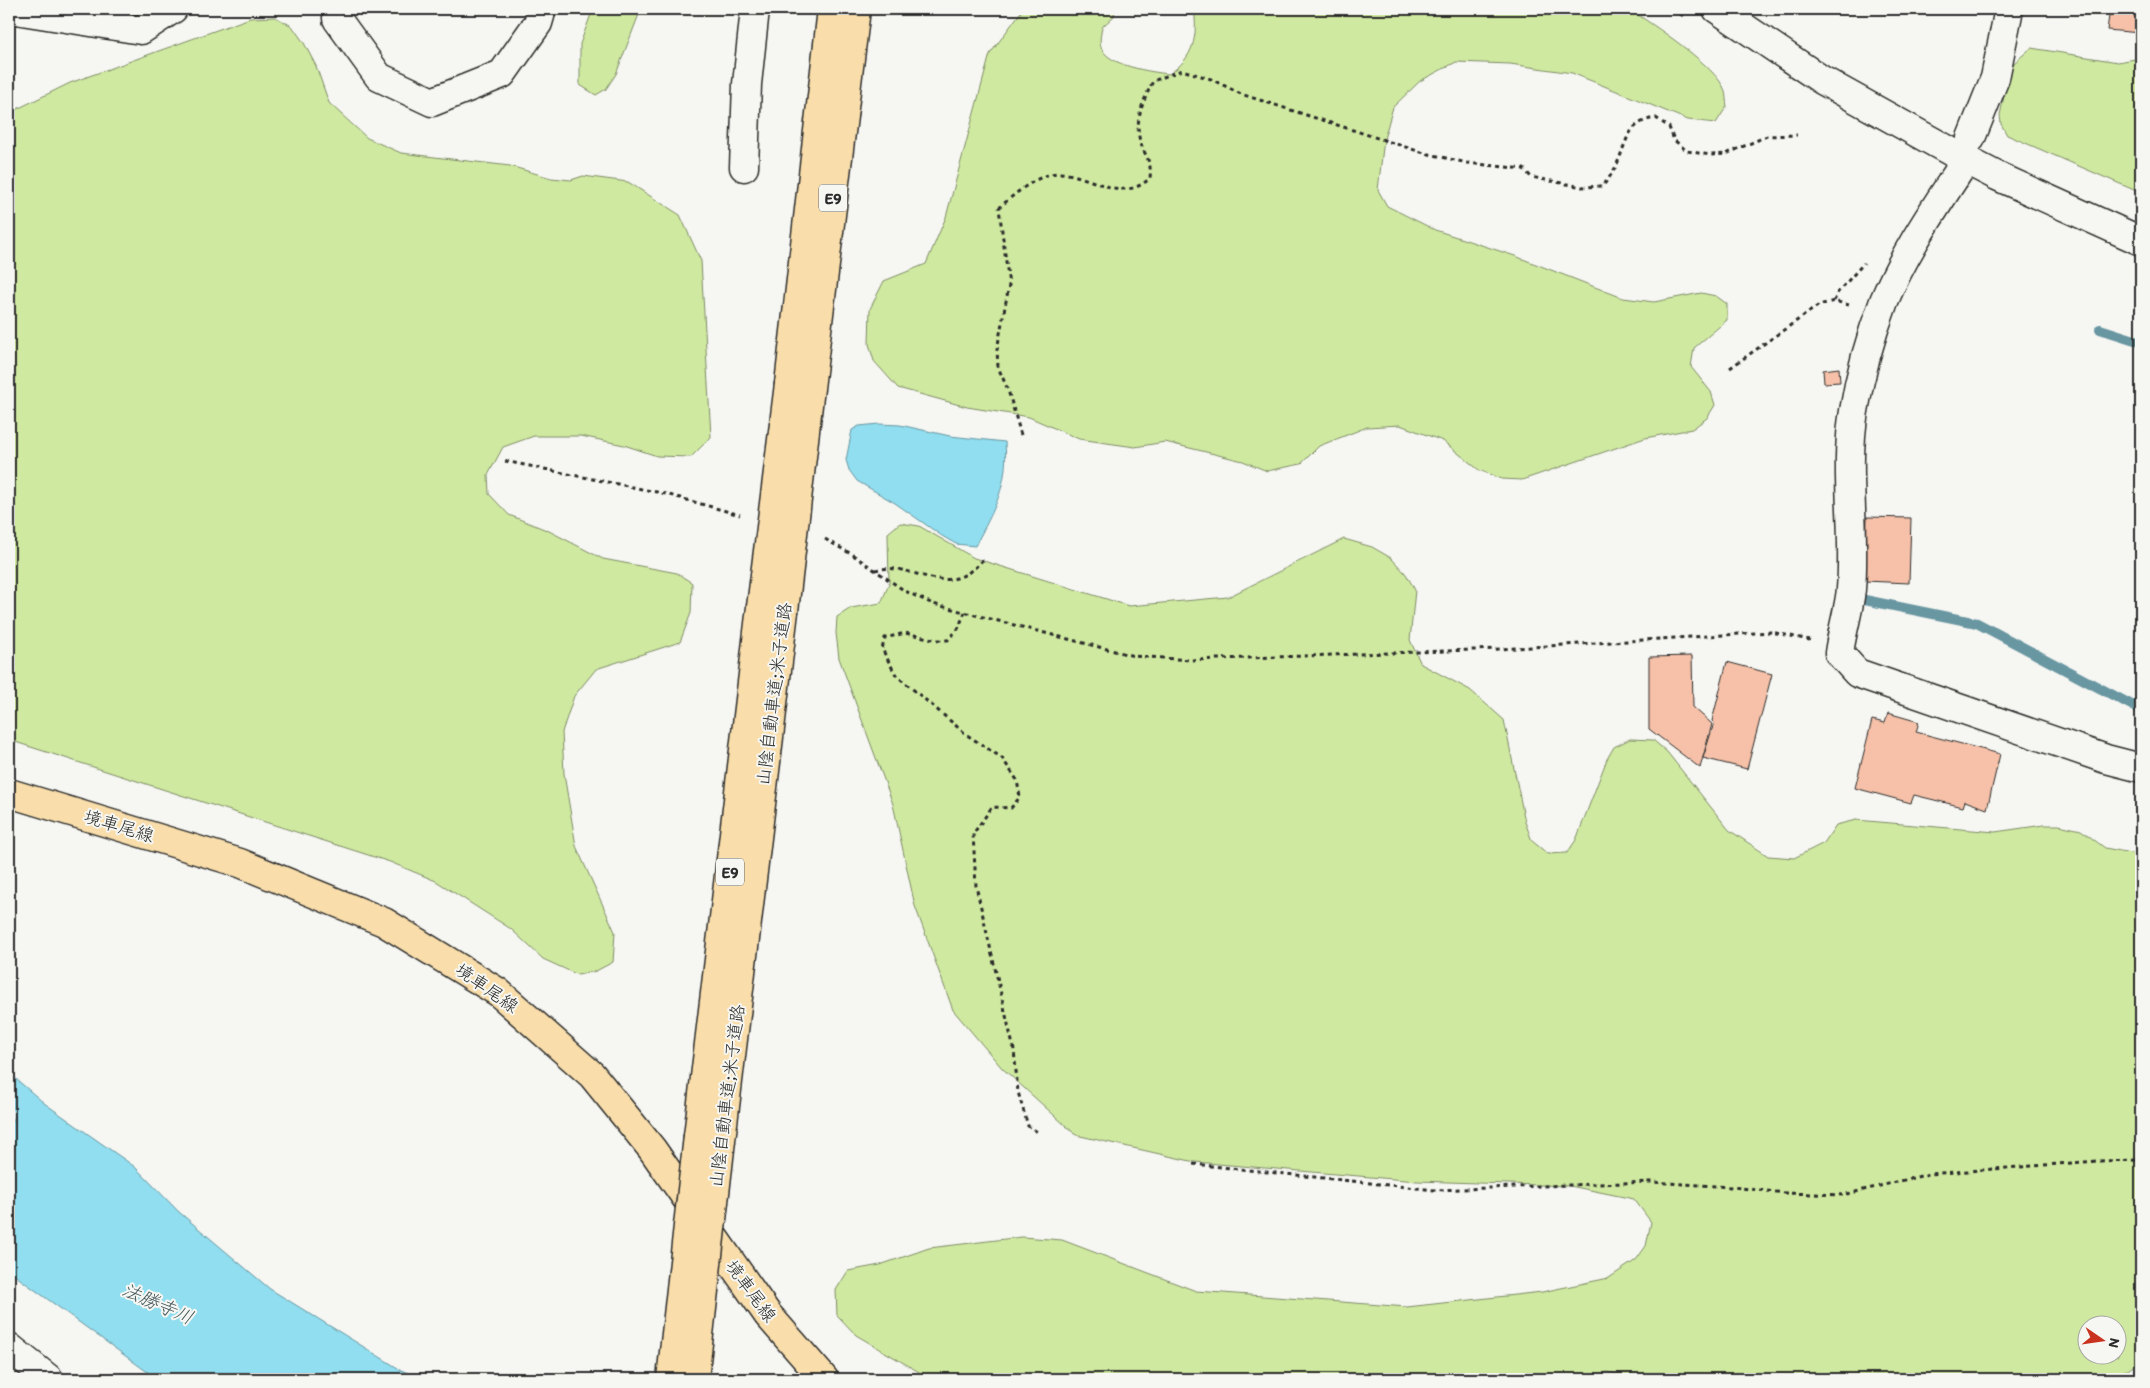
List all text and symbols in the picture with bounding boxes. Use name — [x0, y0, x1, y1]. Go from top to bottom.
road number: E9 — [819, 184, 847, 212]
street label: 山陰自動車道;米子道路 — [752, 601, 796, 787]
street label: 境車尾線 — [81, 805, 157, 847]
road number: E9 — [716, 859, 744, 886]
street label: 境車尾線 — [451, 958, 523, 1018]
street label: 山陰自動車道;米子道路 — [705, 1003, 749, 1189]
street label: 境車尾線 — [721, 1255, 781, 1327]
water label: 法勝寺川 — [118, 1277, 197, 1329]
north arrow — [2078, 1316, 2128, 1366]
text: N — [2105, 1336, 2124, 1349]

